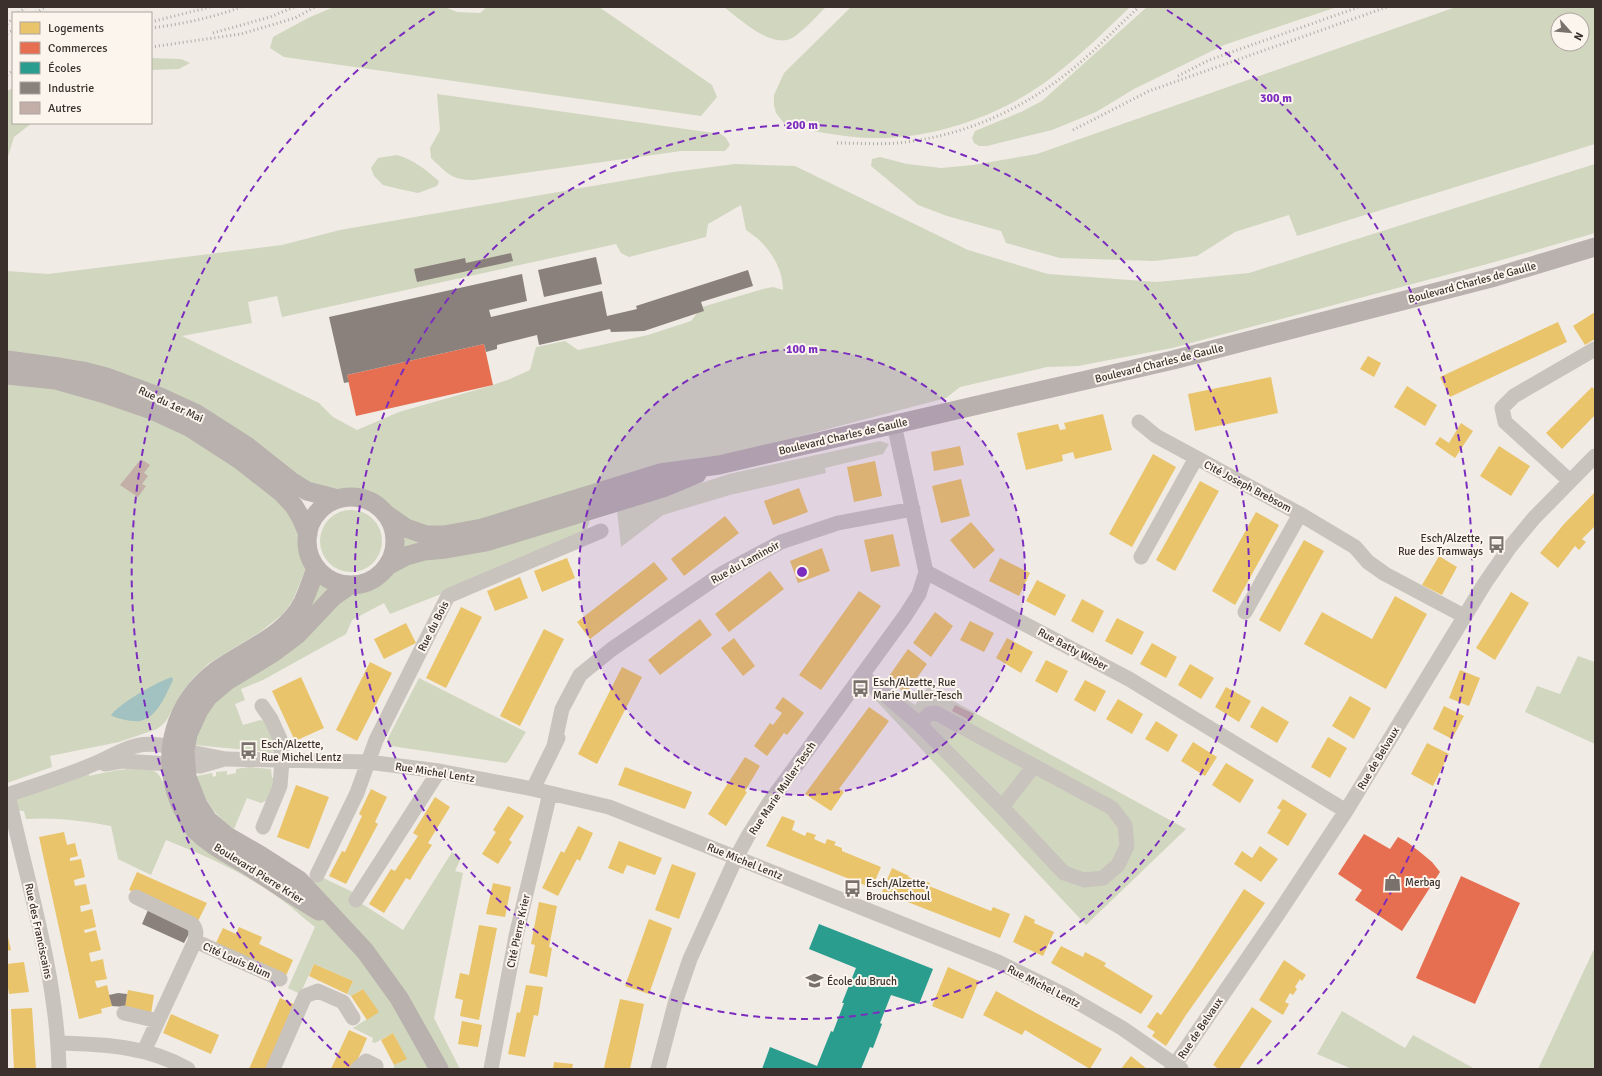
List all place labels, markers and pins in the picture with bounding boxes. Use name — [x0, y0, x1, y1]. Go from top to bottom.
place label: Esch/Alzette, Rue des Tramways — [1398, 532, 1483, 558]
bus stop icon: Esch/Alzette, Rue des Tramways — [1486, 534, 1506, 554]
centre of rings — [795, 565, 809, 579]
place label: Esch/Alzette, Rue Marie Muller-Tesch — [873, 676, 963, 702]
bus stop icon: Esch/Alzette, Rue Marie Muller-Tesch — [850, 678, 870, 698]
place label: Esch/Alzette, Rue Michel Lentz — [261, 738, 341, 764]
bus stop icon: Esch/Alzette, Rue Michel Lentz — [238, 740, 258, 760]
shop icon: Merbag — [1382, 872, 1402, 892]
place label: Merbag — [1405, 876, 1441, 889]
place label: Esch/Alzette, Brouchschoul — [866, 877, 930, 903]
bus stop icon: Esch/Alzette, Brouchschoul — [843, 879, 863, 899]
school or university icon: École du Bruch — [804, 971, 824, 991]
place label: École du Bruch — [827, 974, 897, 988]

